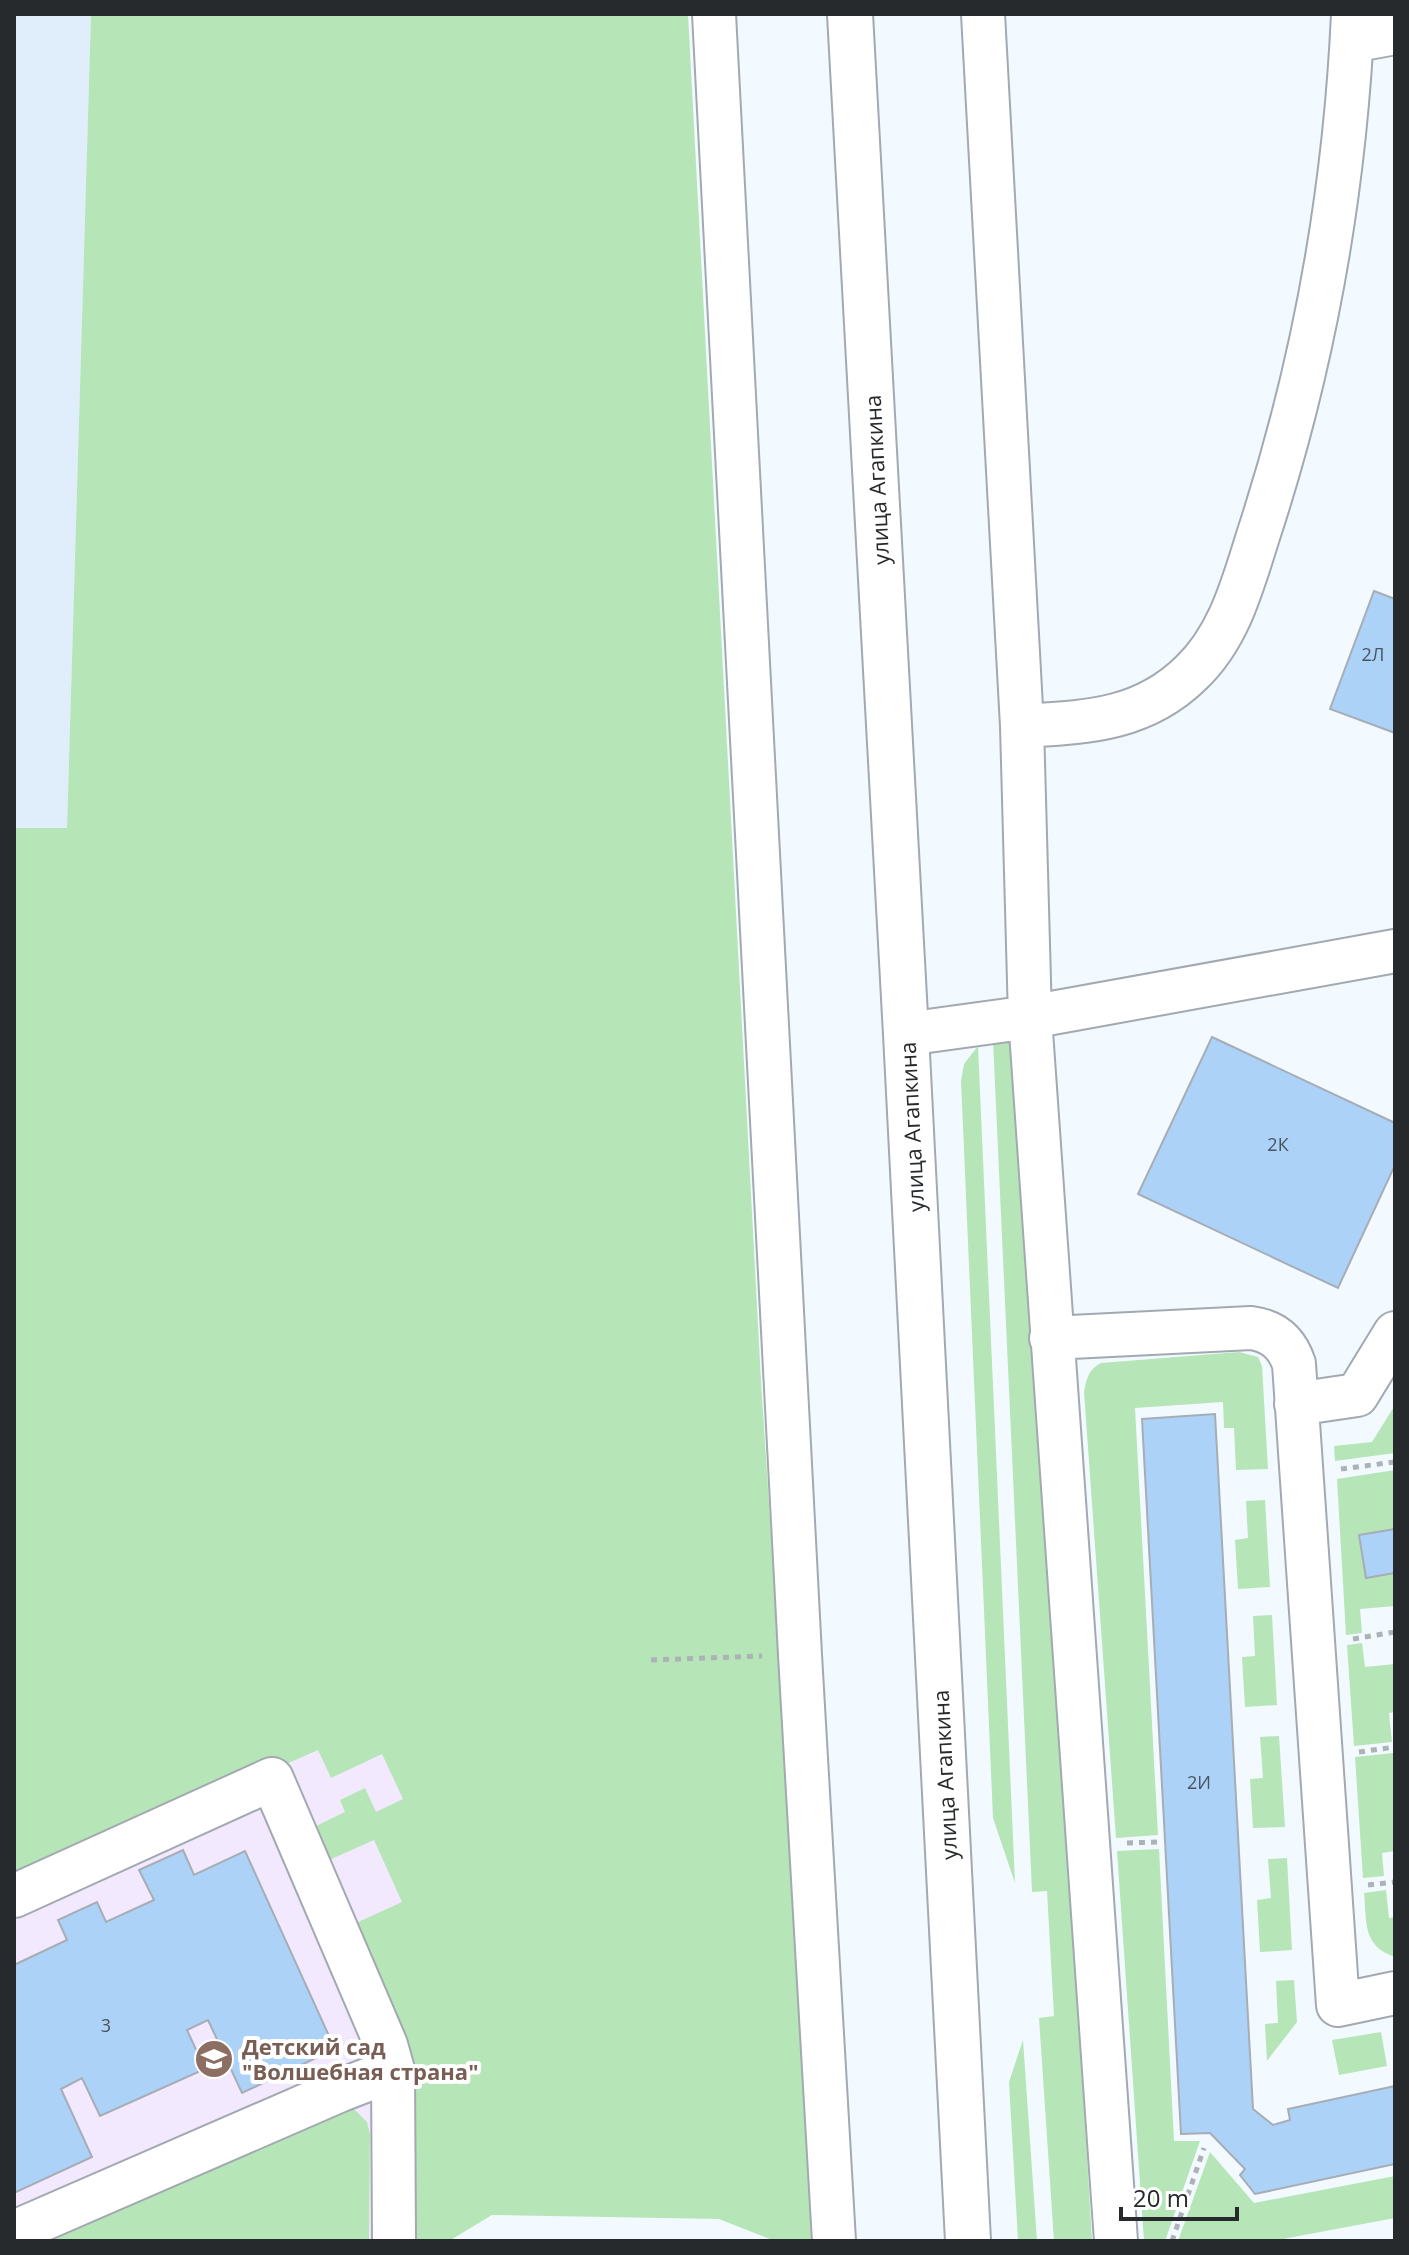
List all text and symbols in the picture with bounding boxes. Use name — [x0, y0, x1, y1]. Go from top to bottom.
street label: улица Агапкина — [857, 394, 895, 566]
house number: 2Л — [1362, 642, 1384, 666]
street label: улица Агапкина — [892, 1041, 930, 1213]
house number: 2К — [1267, 1132, 1289, 1156]
street label: улица Агапкина — [925, 1689, 963, 1861]
house number: 2И — [1187, 1770, 1211, 1794]
house number: 3 — [101, 2013, 111, 2037]
place label: Детский сад "Волшебная страна" — [242, 2031, 479, 2086]
school or university icon: Детский сад "Волшебная страна" — [193, 2038, 235, 2080]
scale bar — [1121, 2171, 1237, 2221]
text: 20 m — [1133, 2181, 1189, 2214]

